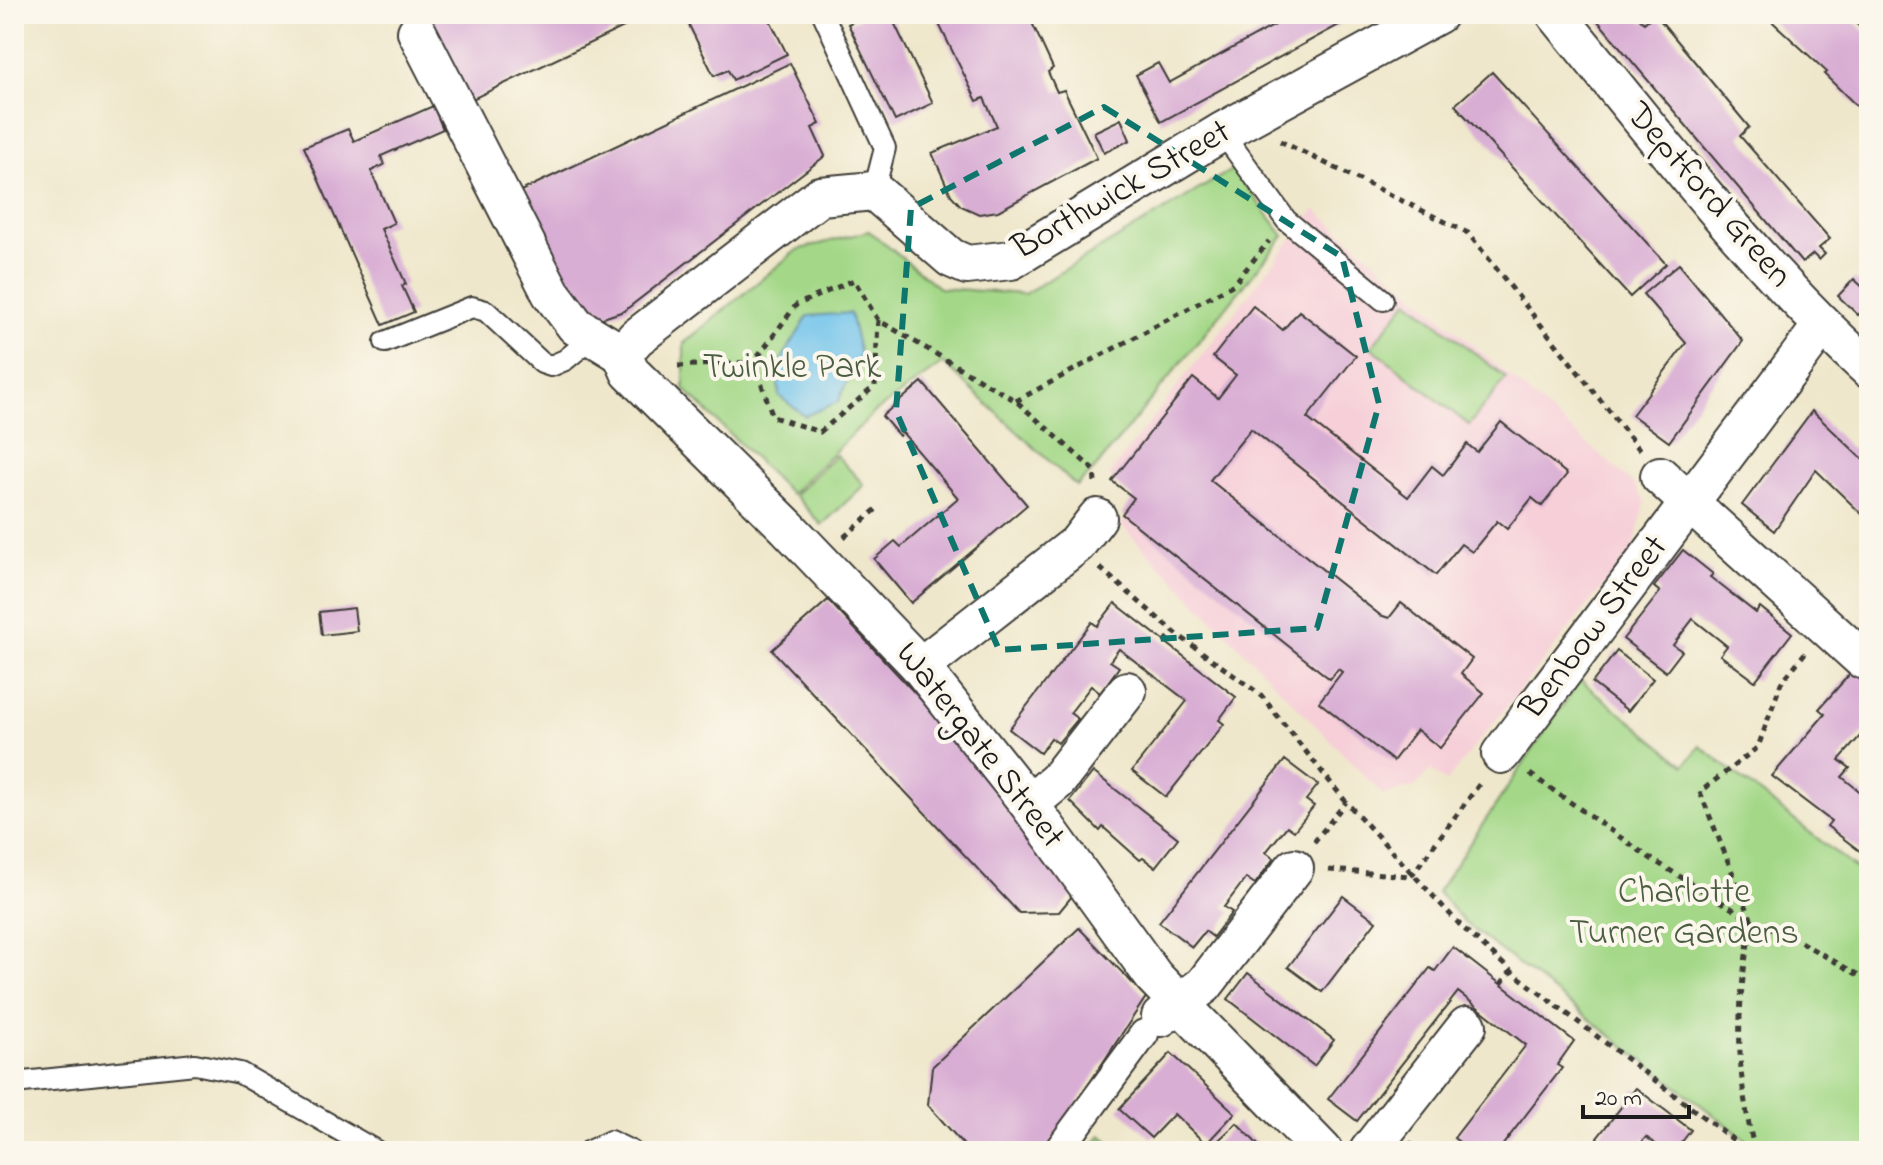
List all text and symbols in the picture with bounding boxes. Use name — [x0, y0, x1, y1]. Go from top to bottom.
street label: Deptford Green — [1611, 90, 1804, 301]
street label: Borthwick Street — [1002, 107, 1241, 276]
park label: Twinkle Park — [703, 342, 881, 395]
street label: Benbow Street — [1507, 525, 1682, 732]
street label: Watergate Street — [881, 631, 1077, 861]
park label: Charlotte Turner Gardens — [1569, 867, 1799, 961]
scale bar — [1583, 1069, 1689, 1119]
text: 20 m — [1595, 1082, 1642, 1117]

